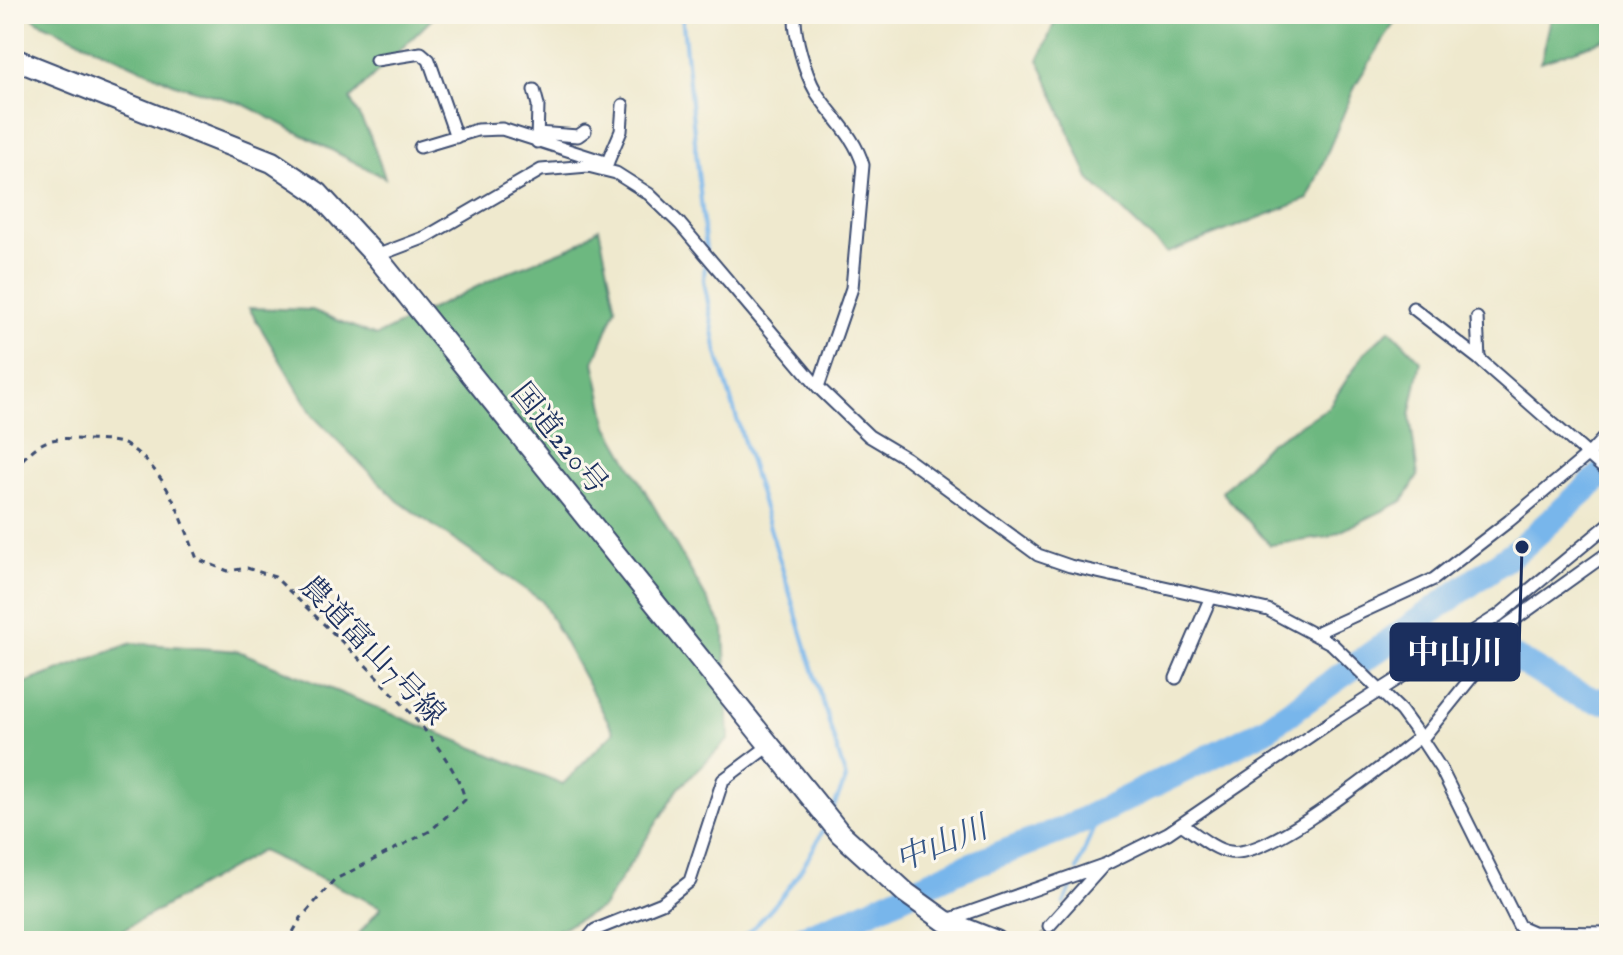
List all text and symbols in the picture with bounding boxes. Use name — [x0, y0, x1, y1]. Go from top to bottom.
street label: 国道220号 — [502, 376, 615, 503]
street label: 農道富山7号線 — [290, 568, 453, 734]
callout: 中山川 — [1391, 624, 1519, 680]
text: 中山川 — [1407, 634, 1503, 675]
water label: 中山川 — [890, 807, 997, 882]

